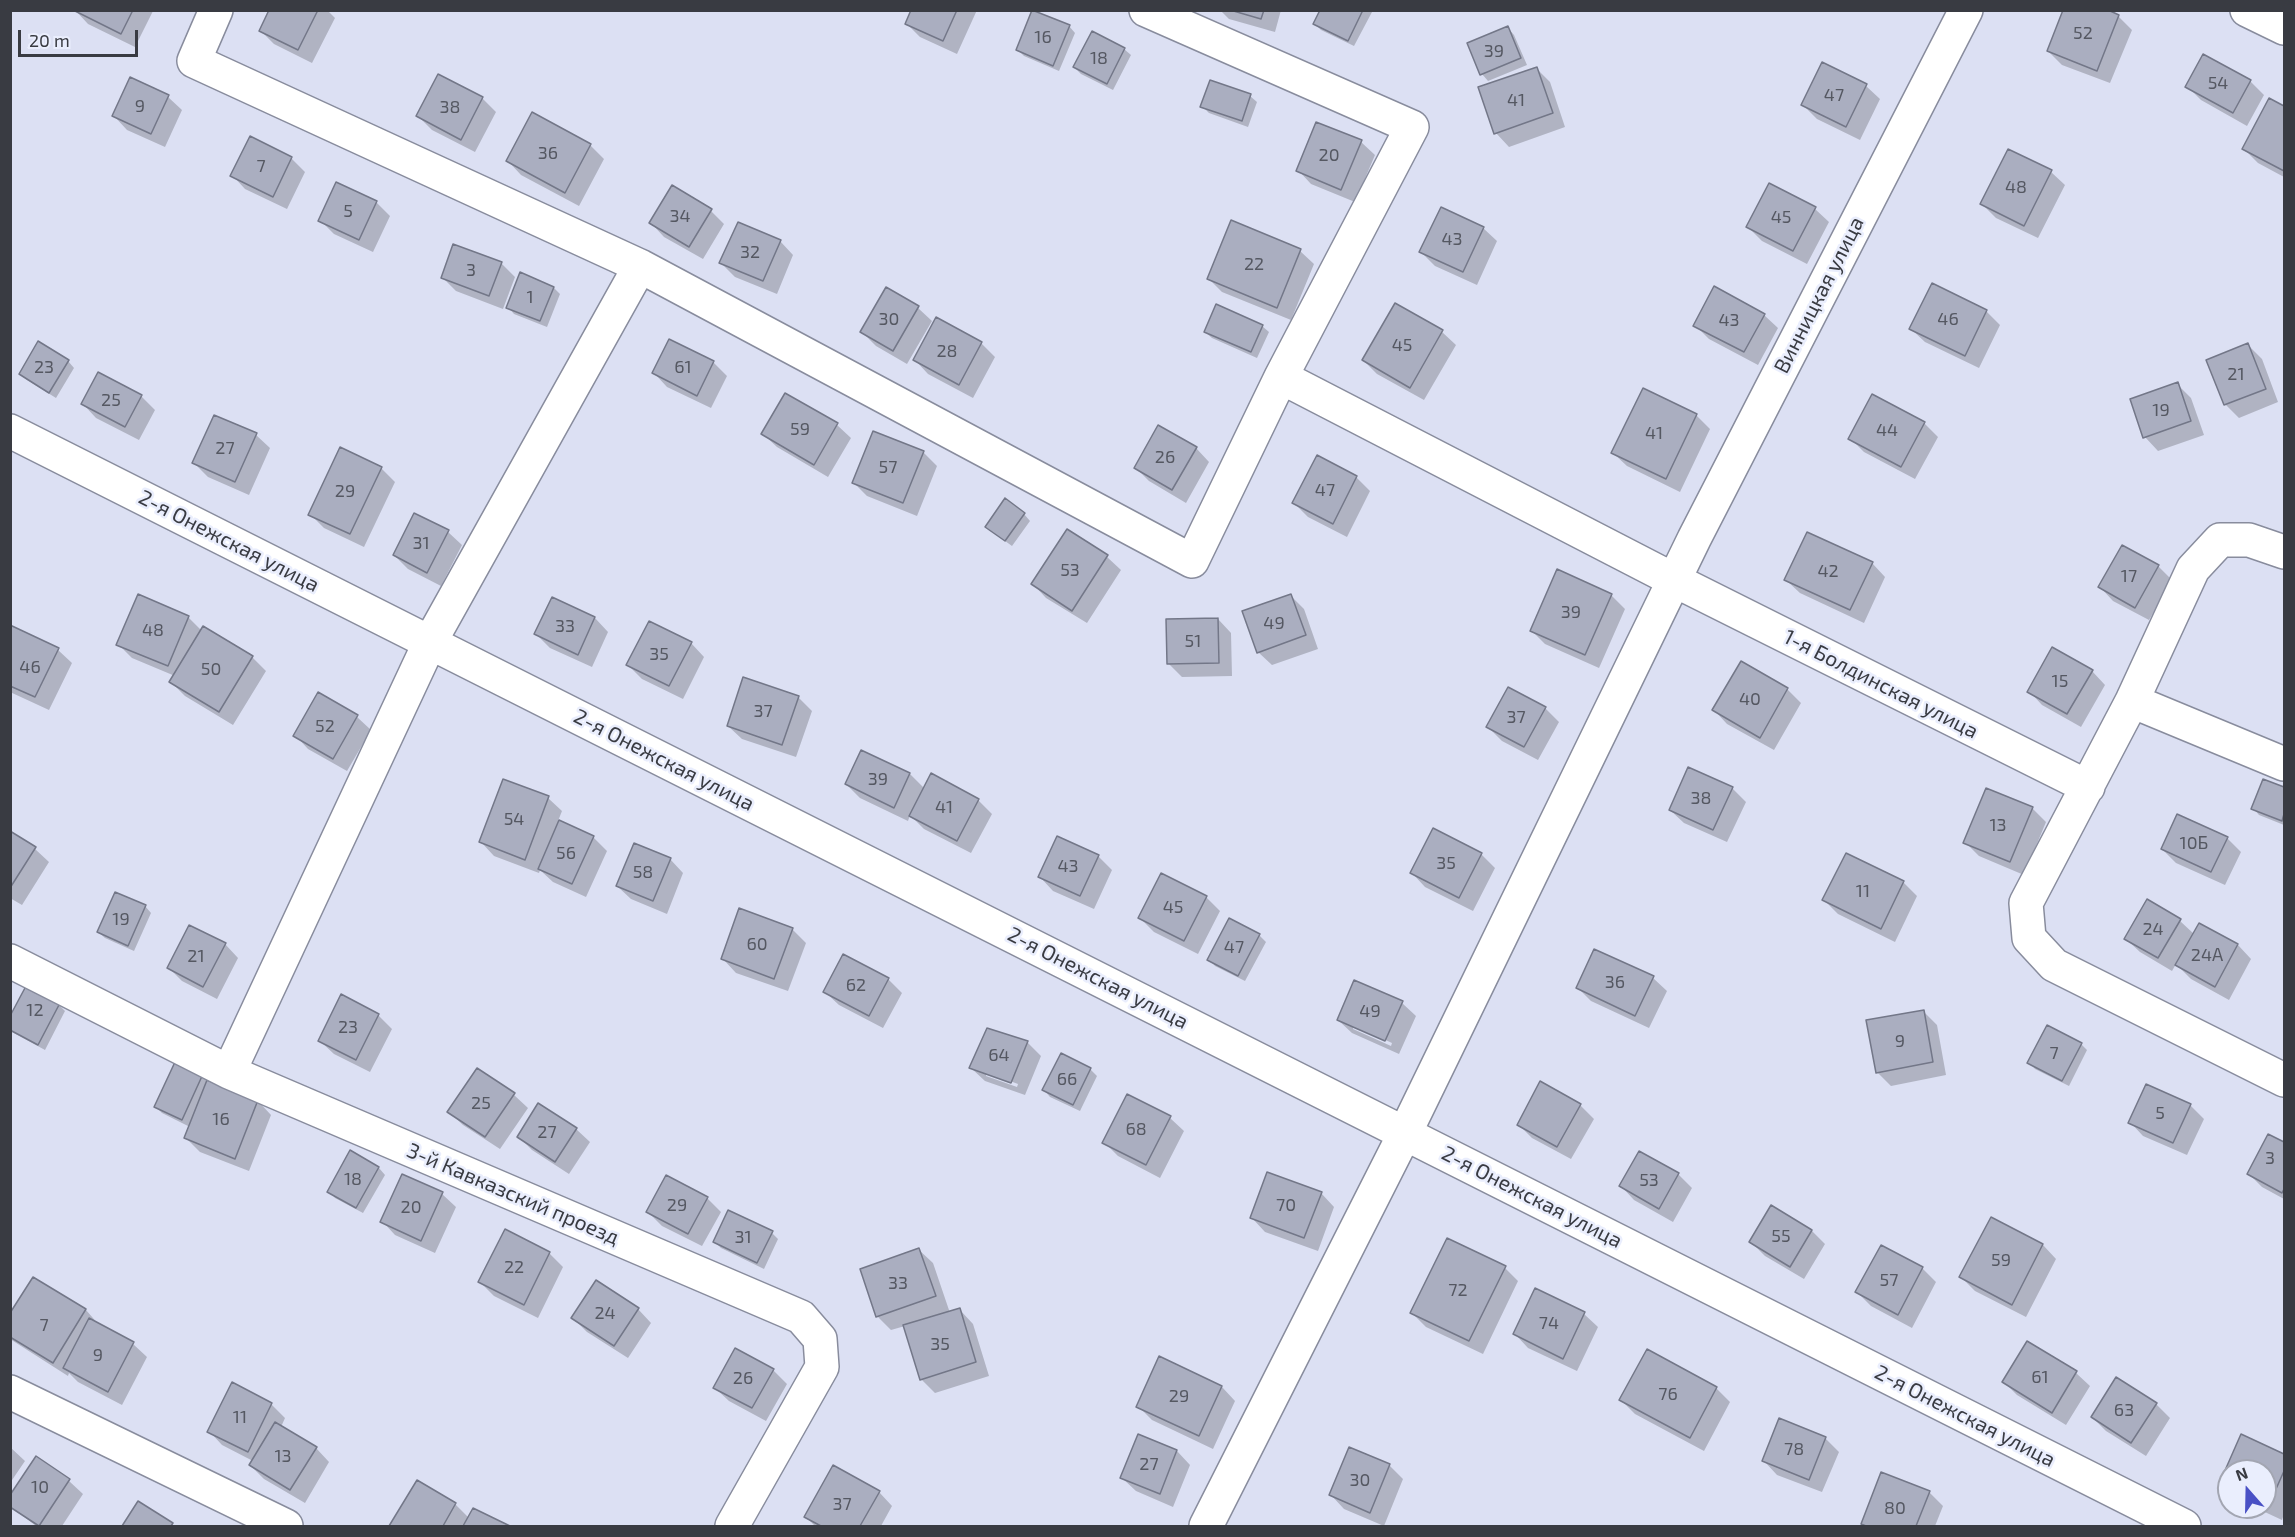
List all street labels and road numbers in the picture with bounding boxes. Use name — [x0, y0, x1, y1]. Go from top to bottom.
street label: Винницкая улица — [1769, 213, 1869, 377]
street label: 2-я Онежская улица — [135, 485, 323, 597]
street label: 1-я Болдинская улица — [1780, 624, 1982, 744]
street label: 2-я Онежская улица — [570, 704, 758, 816]
street label: 2-я Онежская улица — [1004, 922, 1192, 1034]
street label: 3-й Кавказский проезд — [403, 1138, 623, 1250]
street label: 2-я Онежская улица — [1438, 1141, 1626, 1253]
street label: 2-я Онежская улица — [1871, 1360, 2059, 1472]

